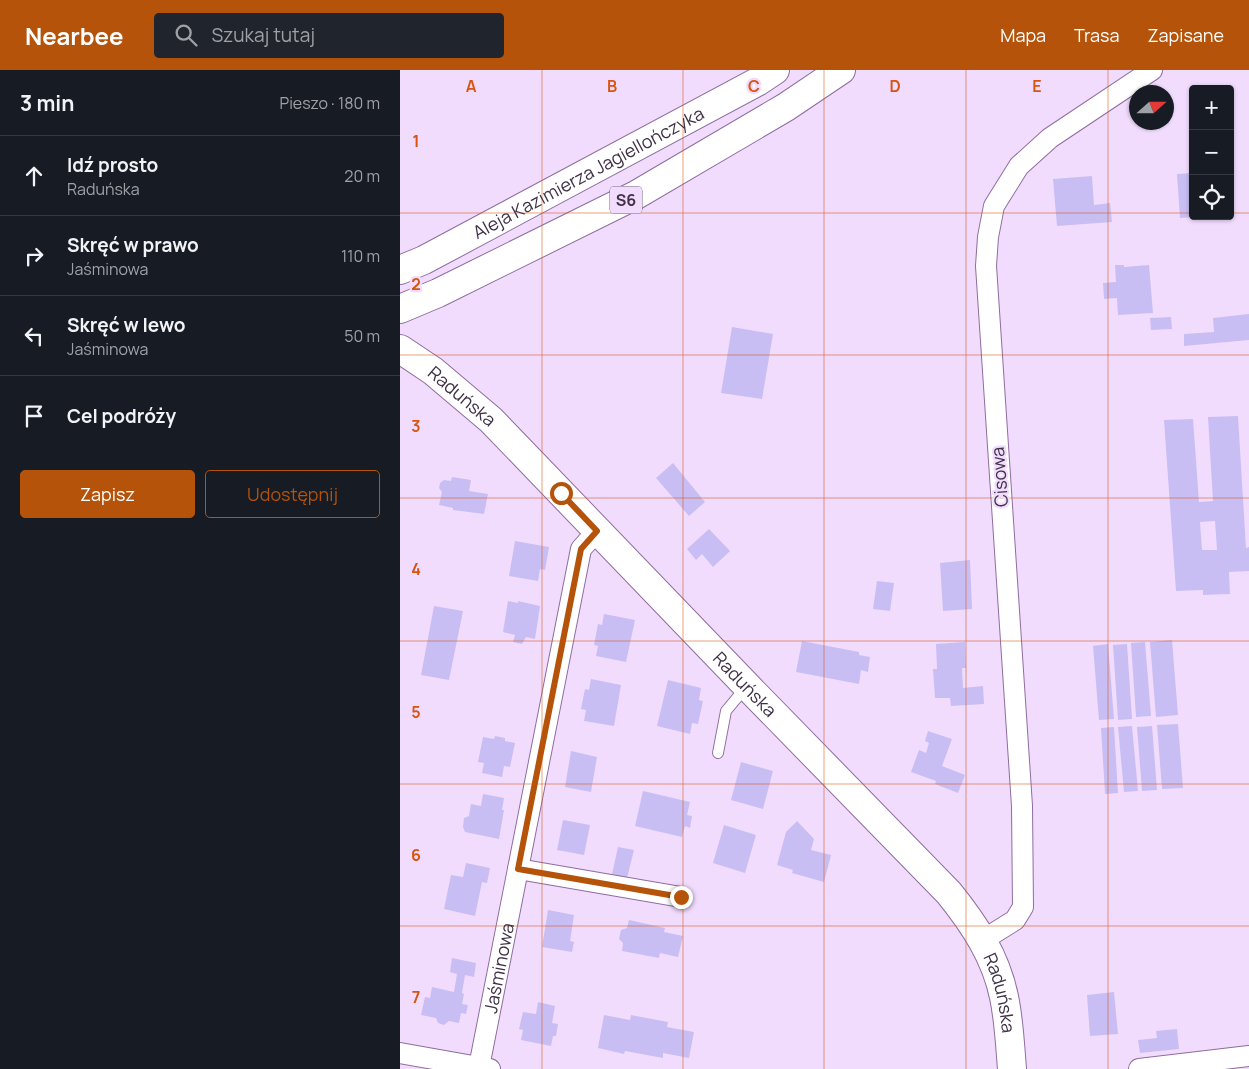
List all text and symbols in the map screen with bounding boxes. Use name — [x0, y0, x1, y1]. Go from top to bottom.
search box — [154, 13, 504, 58]
text: Nearbee — [25, 19, 124, 52]
icon: search — [172, 21, 200, 49]
text: Szukaj tutaj — [212, 22, 315, 48]
text: Mapa — [1000, 23, 1046, 47]
text: Trasa — [1074, 23, 1119, 47]
text: Zapisane — [1147, 23, 1224, 47]
text: A — [466, 75, 477, 97]
text: B — [607, 75, 617, 97]
text: C — [748, 75, 760, 97]
text: D — [889, 75, 901, 97]
text: E — [1032, 75, 1042, 97]
north arrow — [1129, 85, 1174, 130]
map controls — [1189, 85, 1234, 220]
button: + — [1189, 85, 1234, 130]
text: 3 min — [20, 89, 74, 117]
text: Pieszo · 180 m — [279, 92, 380, 114]
street label: Aleja Kazimierza Jagiellończyka — [468, 101, 708, 244]
text: 1 — [412, 130, 420, 152]
button: − — [1189, 130, 1234, 175]
text: Idź prosto — [67, 152, 158, 178]
icon: ahead — [20, 162, 48, 190]
text: 20 m — [344, 165, 380, 187]
button: locate — [1189, 175, 1234, 220]
text: Raduńska — [67, 178, 140, 200]
road number: S6 — [610, 186, 642, 214]
text: Skręć w prawo — [67, 232, 199, 258]
icon: right — [20, 242, 48, 270]
text: 110 m — [341, 245, 380, 267]
text: Jaśminowa — [67, 258, 148, 280]
text: 2 — [411, 273, 421, 295]
text: Skręć w lewo — [67, 312, 186, 338]
icon: left — [20, 322, 48, 350]
text: 50 m — [344, 325, 380, 347]
text: Jaśminowa — [67, 338, 148, 360]
street label: Raduńska — [423, 360, 501, 431]
icon: arrive — [20, 402, 48, 430]
text: Cel podróży — [67, 403, 176, 429]
text: 3 — [411, 415, 421, 437]
street label: Cisowa — [985, 446, 1013, 508]
button: Zapisz — [20, 470, 195, 518]
button: Udostępnij — [205, 470, 380, 518]
route start — [550, 482, 573, 505]
text: 4 — [411, 558, 421, 580]
street label: Raduńska — [708, 646, 782, 722]
text: 5 — [411, 701, 421, 723]
text: 6 — [411, 844, 421, 866]
route end — [670, 886, 693, 909]
street label: Jaśminowa — [478, 921, 519, 1015]
street label: Raduńska — [978, 949, 1021, 1034]
text: 7 — [412, 986, 420, 1008]

